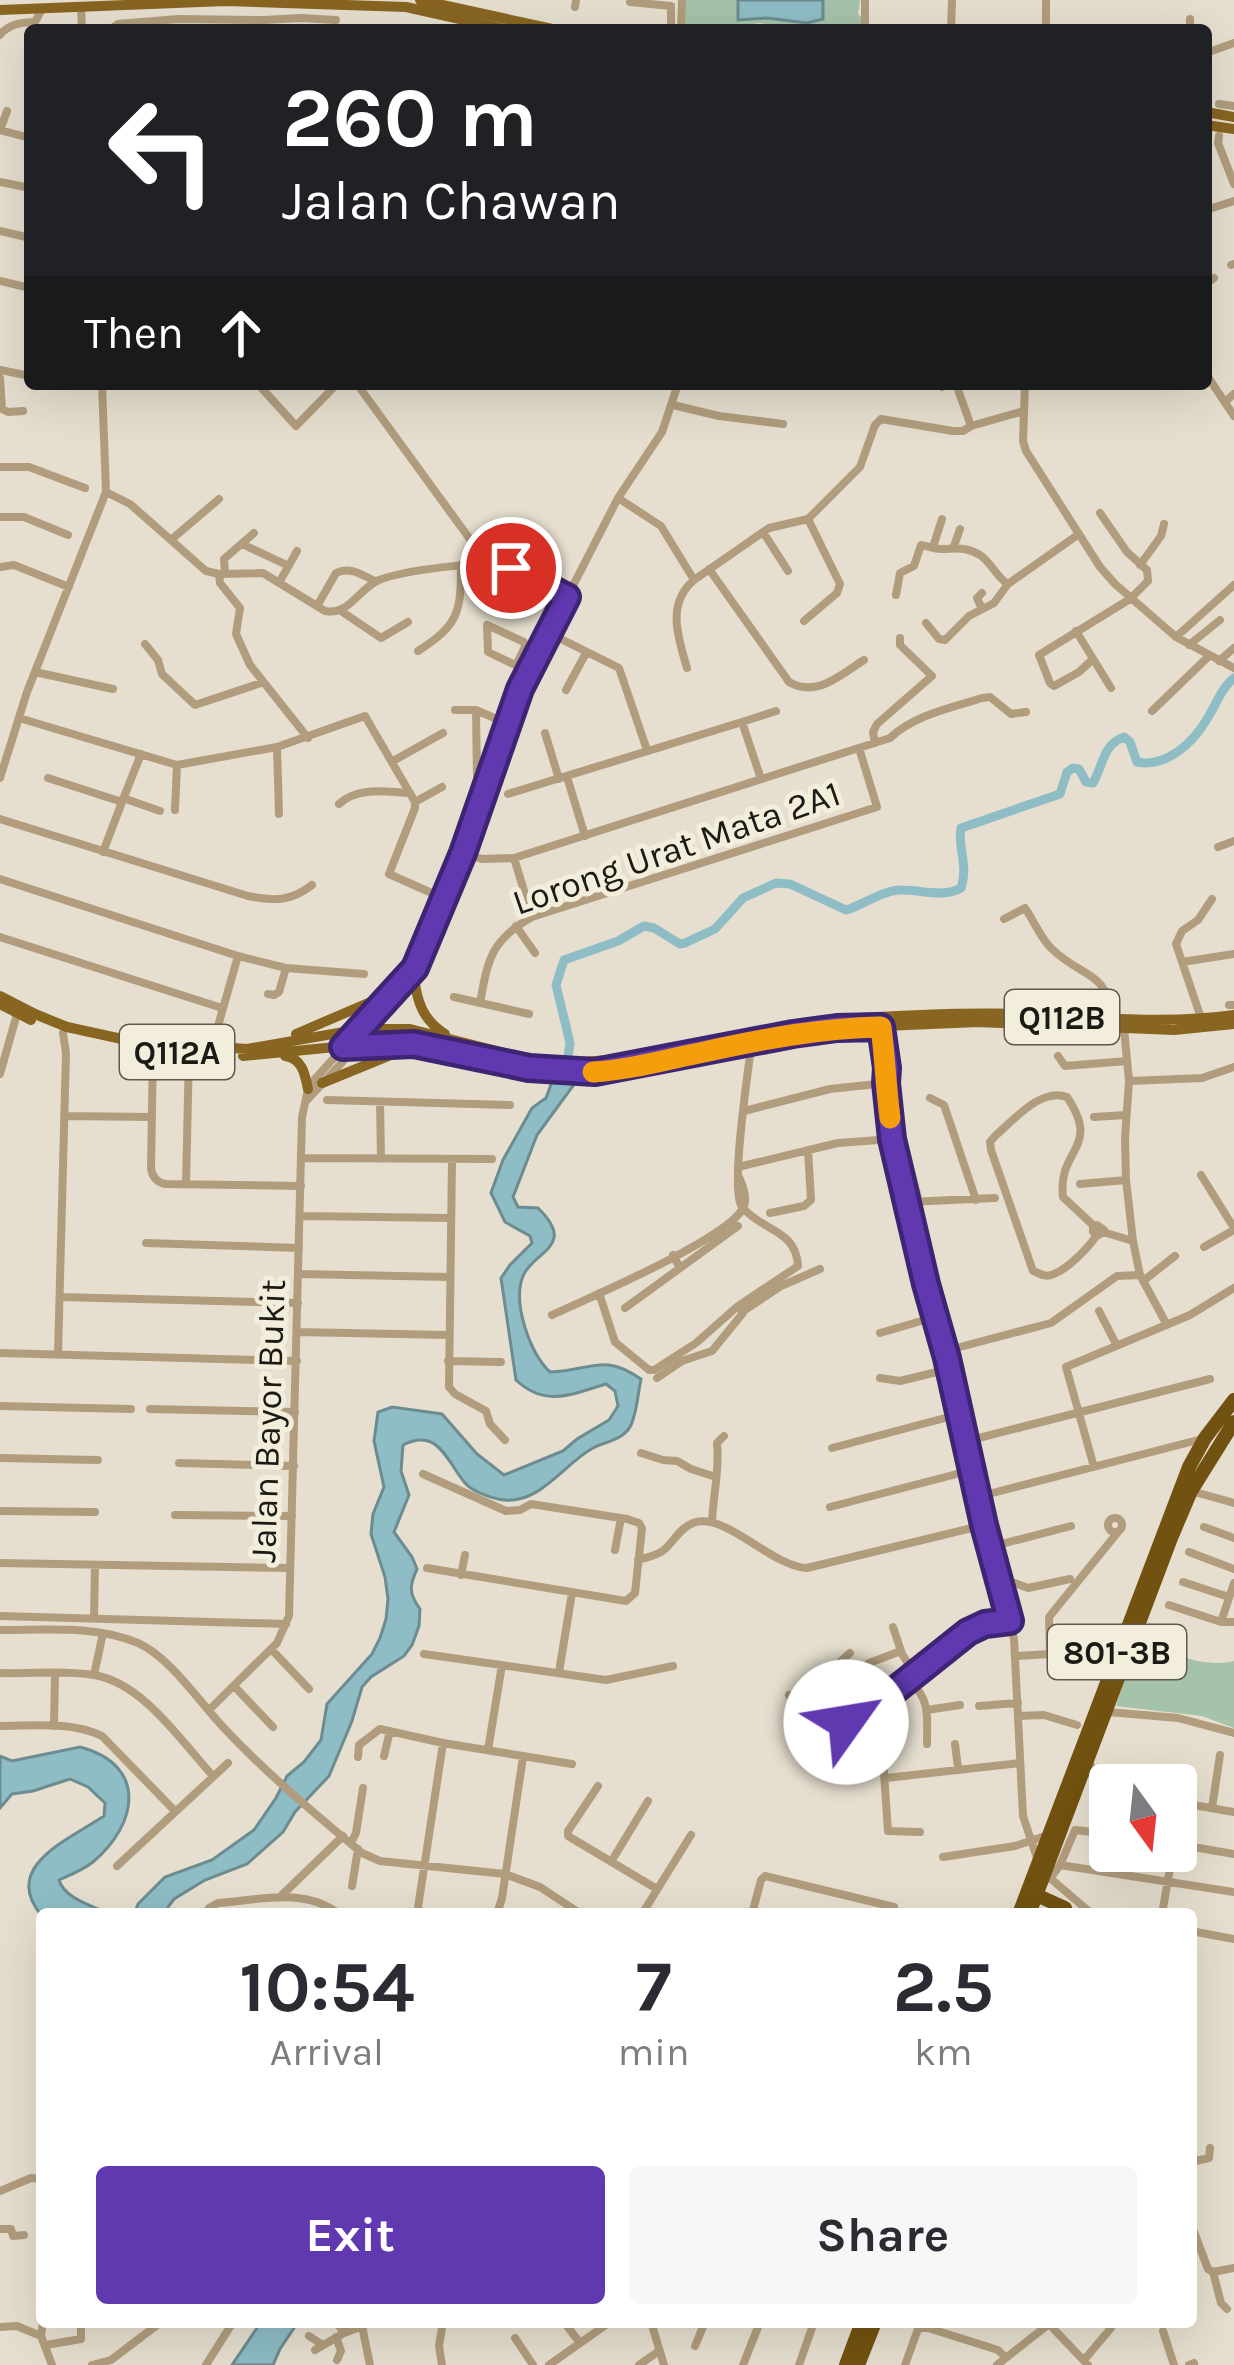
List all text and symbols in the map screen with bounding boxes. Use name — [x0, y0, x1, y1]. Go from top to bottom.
text: 260 m — [282, 69, 538, 167]
icon: left — [84, 72, 240, 228]
text: Jalan Chawan — [282, 169, 621, 233]
icon: ahead — [208, 300, 274, 366]
text: Then — [84, 307, 184, 359]
pin — [460, 517, 562, 619]
icon: arrive — [478, 535, 544, 601]
street label: Lorong Urat Mata 2A1 — [507, 772, 846, 924]
road number: Q112B — [1005, 990, 1119, 1044]
road number: Q112A — [120, 1025, 234, 1079]
street label: Jalan Bayor Bukit — [242, 1279, 294, 1563]
road number: 801-3B — [1048, 1625, 1186, 1679]
position arrow — [783, 1659, 909, 1785]
north arrow — [1089, 1764, 1197, 1872]
map controls — [1089, 1764, 1197, 1872]
text: 10:54 — [239, 1945, 415, 2029]
text: 7 — [636, 1945, 672, 2029]
text: 2.5 — [893, 1945, 994, 2029]
text: Arrival — [270, 2029, 384, 2075]
text: min — [618, 2029, 690, 2075]
text: km — [914, 2029, 972, 2075]
button: Exit — [96, 2166, 605, 2304]
button: Share — [629, 2166, 1137, 2304]

